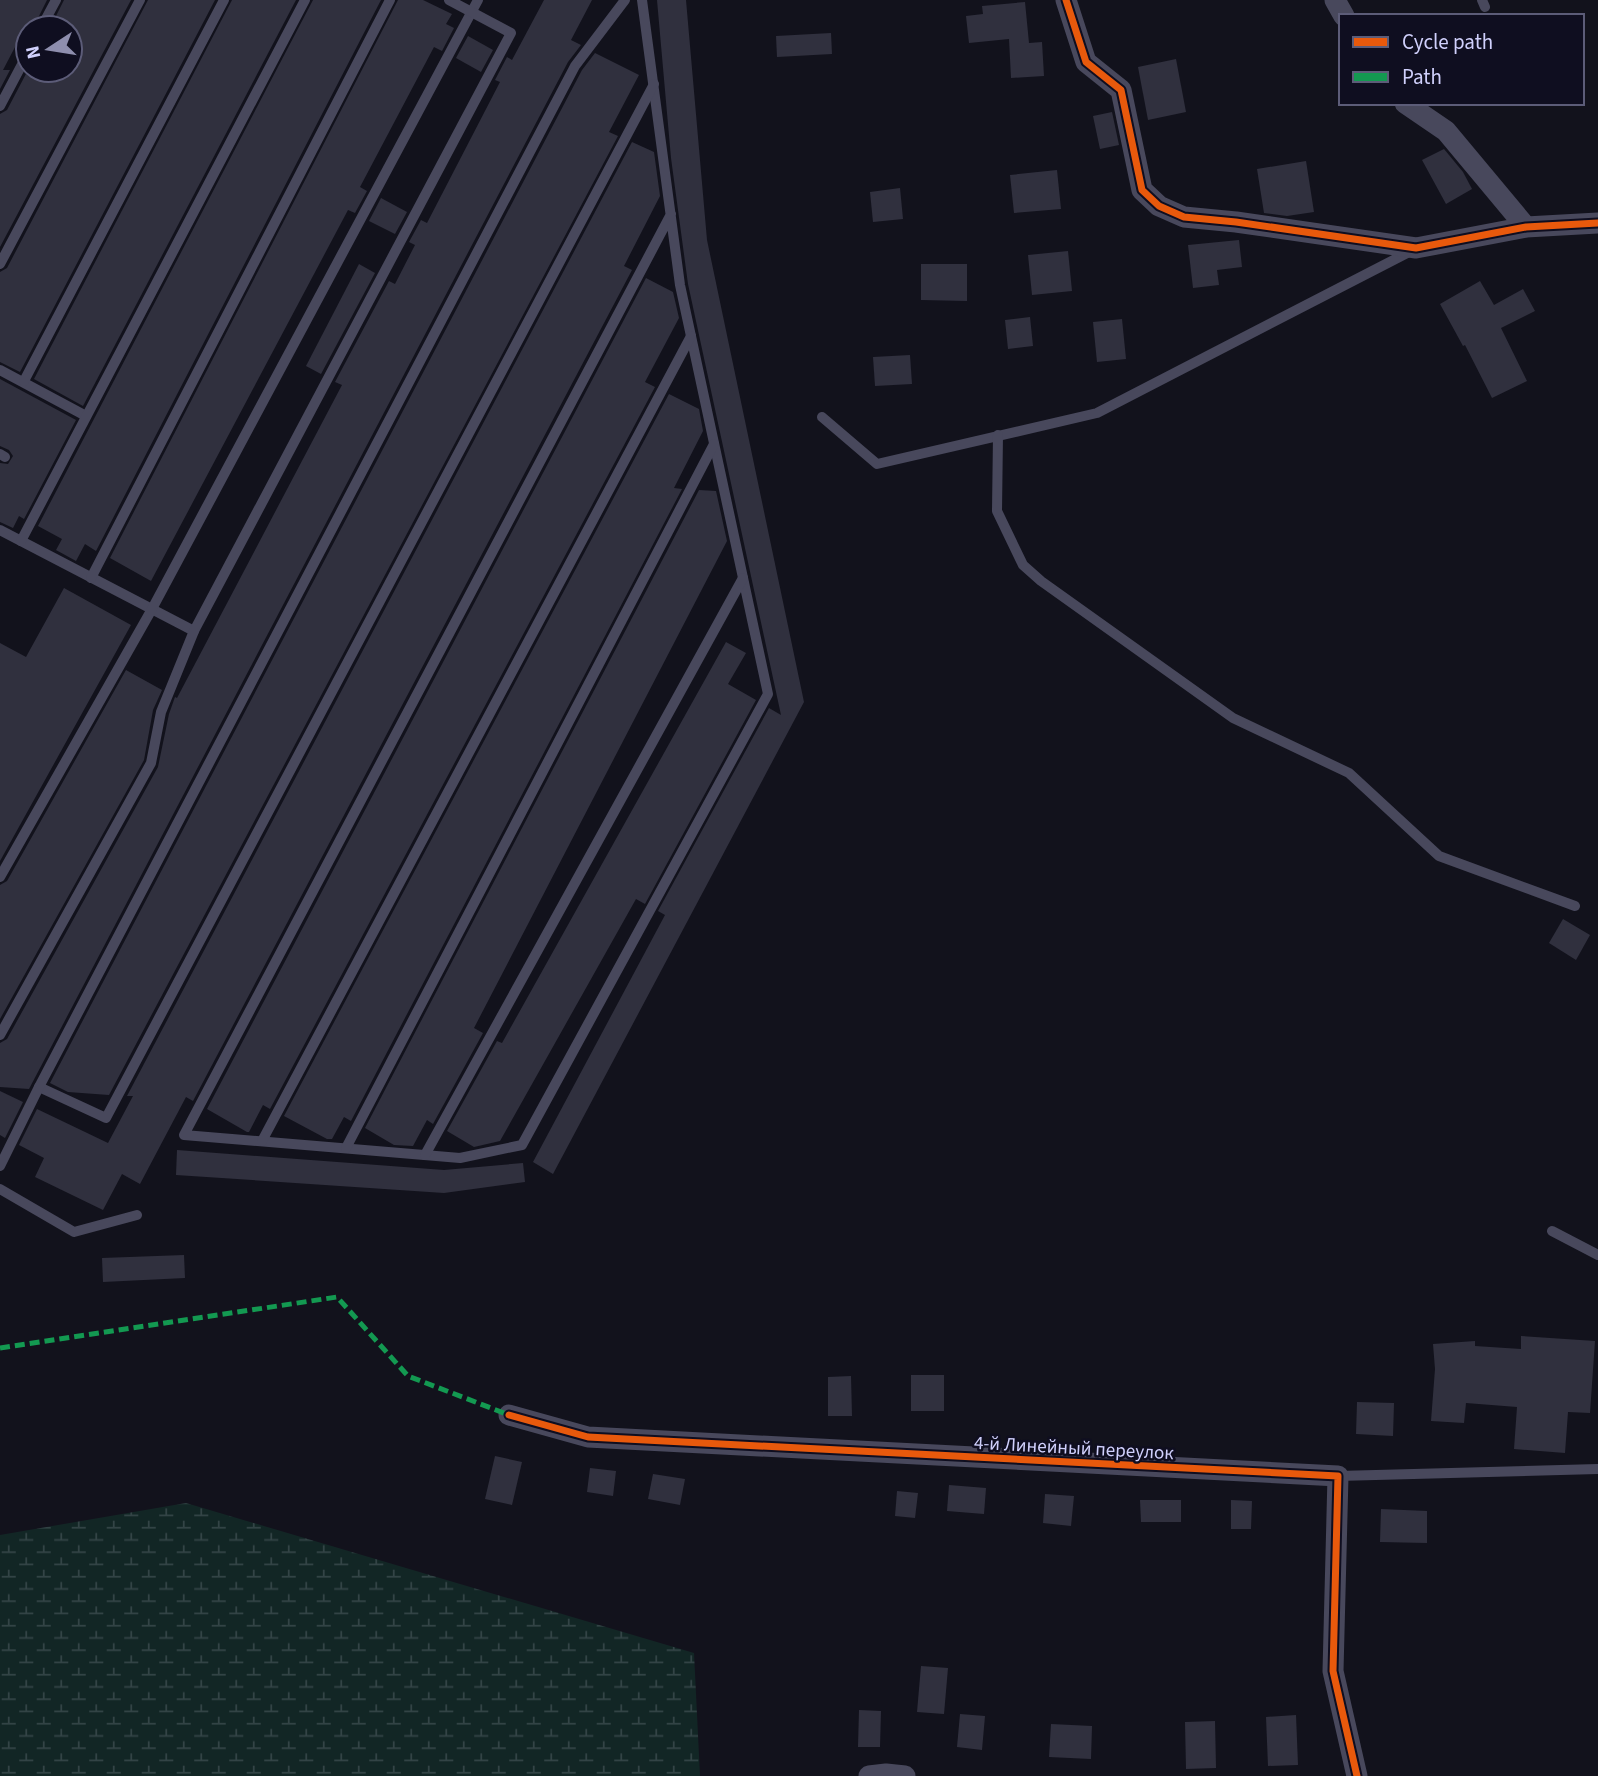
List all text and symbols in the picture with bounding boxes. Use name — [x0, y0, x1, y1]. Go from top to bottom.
north arrow — [14, 14, 84, 84]
legend — [1339, 14, 1584, 105]
text: Cycle path — [1402, 27, 1493, 57]
text: N — [19, 43, 48, 61]
text: Path — [1402, 62, 1442, 92]
street label: 4-й Линейный переулок — [973, 1430, 1175, 1467]

